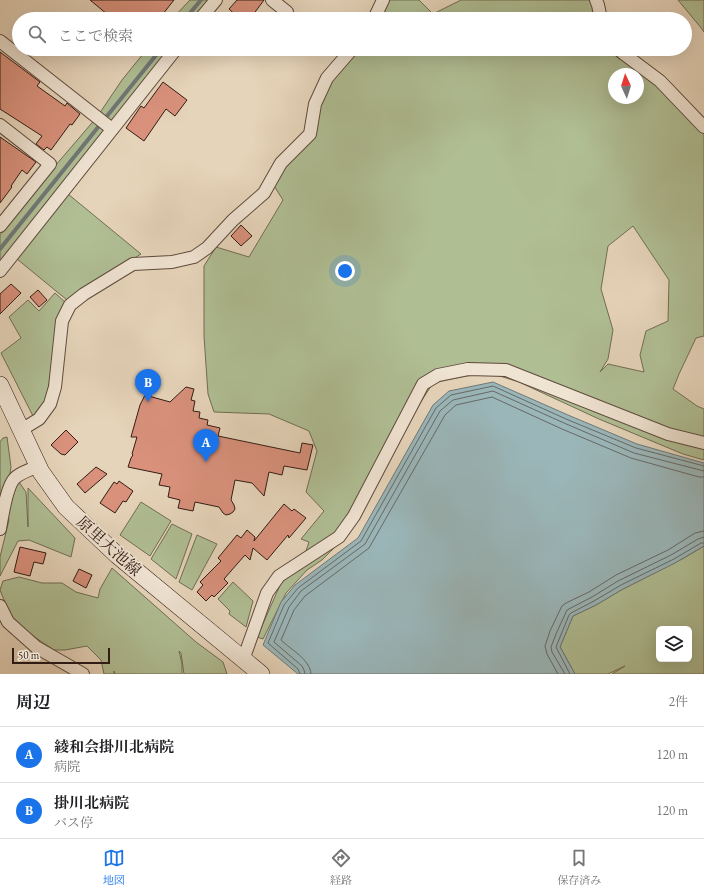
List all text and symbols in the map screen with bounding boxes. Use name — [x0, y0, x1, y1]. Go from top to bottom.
search box — [12, 12, 692, 56]
icon: search — [26, 23, 48, 45]
text: ここで検索 — [58, 26, 133, 45]
north arrow — [608, 68, 644, 104]
your location — [335, 261, 355, 281]
pin: B — [135, 369, 161, 402]
pin: A — [193, 429, 219, 462]
street label: 原里大池線 — [72, 511, 146, 581]
map controls — [656, 626, 692, 662]
button: layers — [656, 626, 692, 662]
scale bar — [12, 646, 110, 665]
text: 50 m — [18, 648, 39, 662]
text: 周辺 — [16, 691, 50, 713]
text: 2件 — [669, 693, 688, 710]
text: 綾和会掛川北病院 — [54, 737, 174, 756]
text: A — [24, 746, 34, 763]
text: 120 m — [657, 746, 688, 763]
text: 病院 — [54, 758, 80, 775]
text: 掛川北病院 — [54, 793, 129, 812]
text: B — [25, 802, 33, 819]
text: 120 m — [657, 802, 688, 819]
text: バス停 — [54, 814, 93, 831]
tab: 地図 — [103, 847, 125, 887]
tab: 経路 — [330, 847, 352, 887]
tab: 保存済み — [557, 847, 601, 887]

